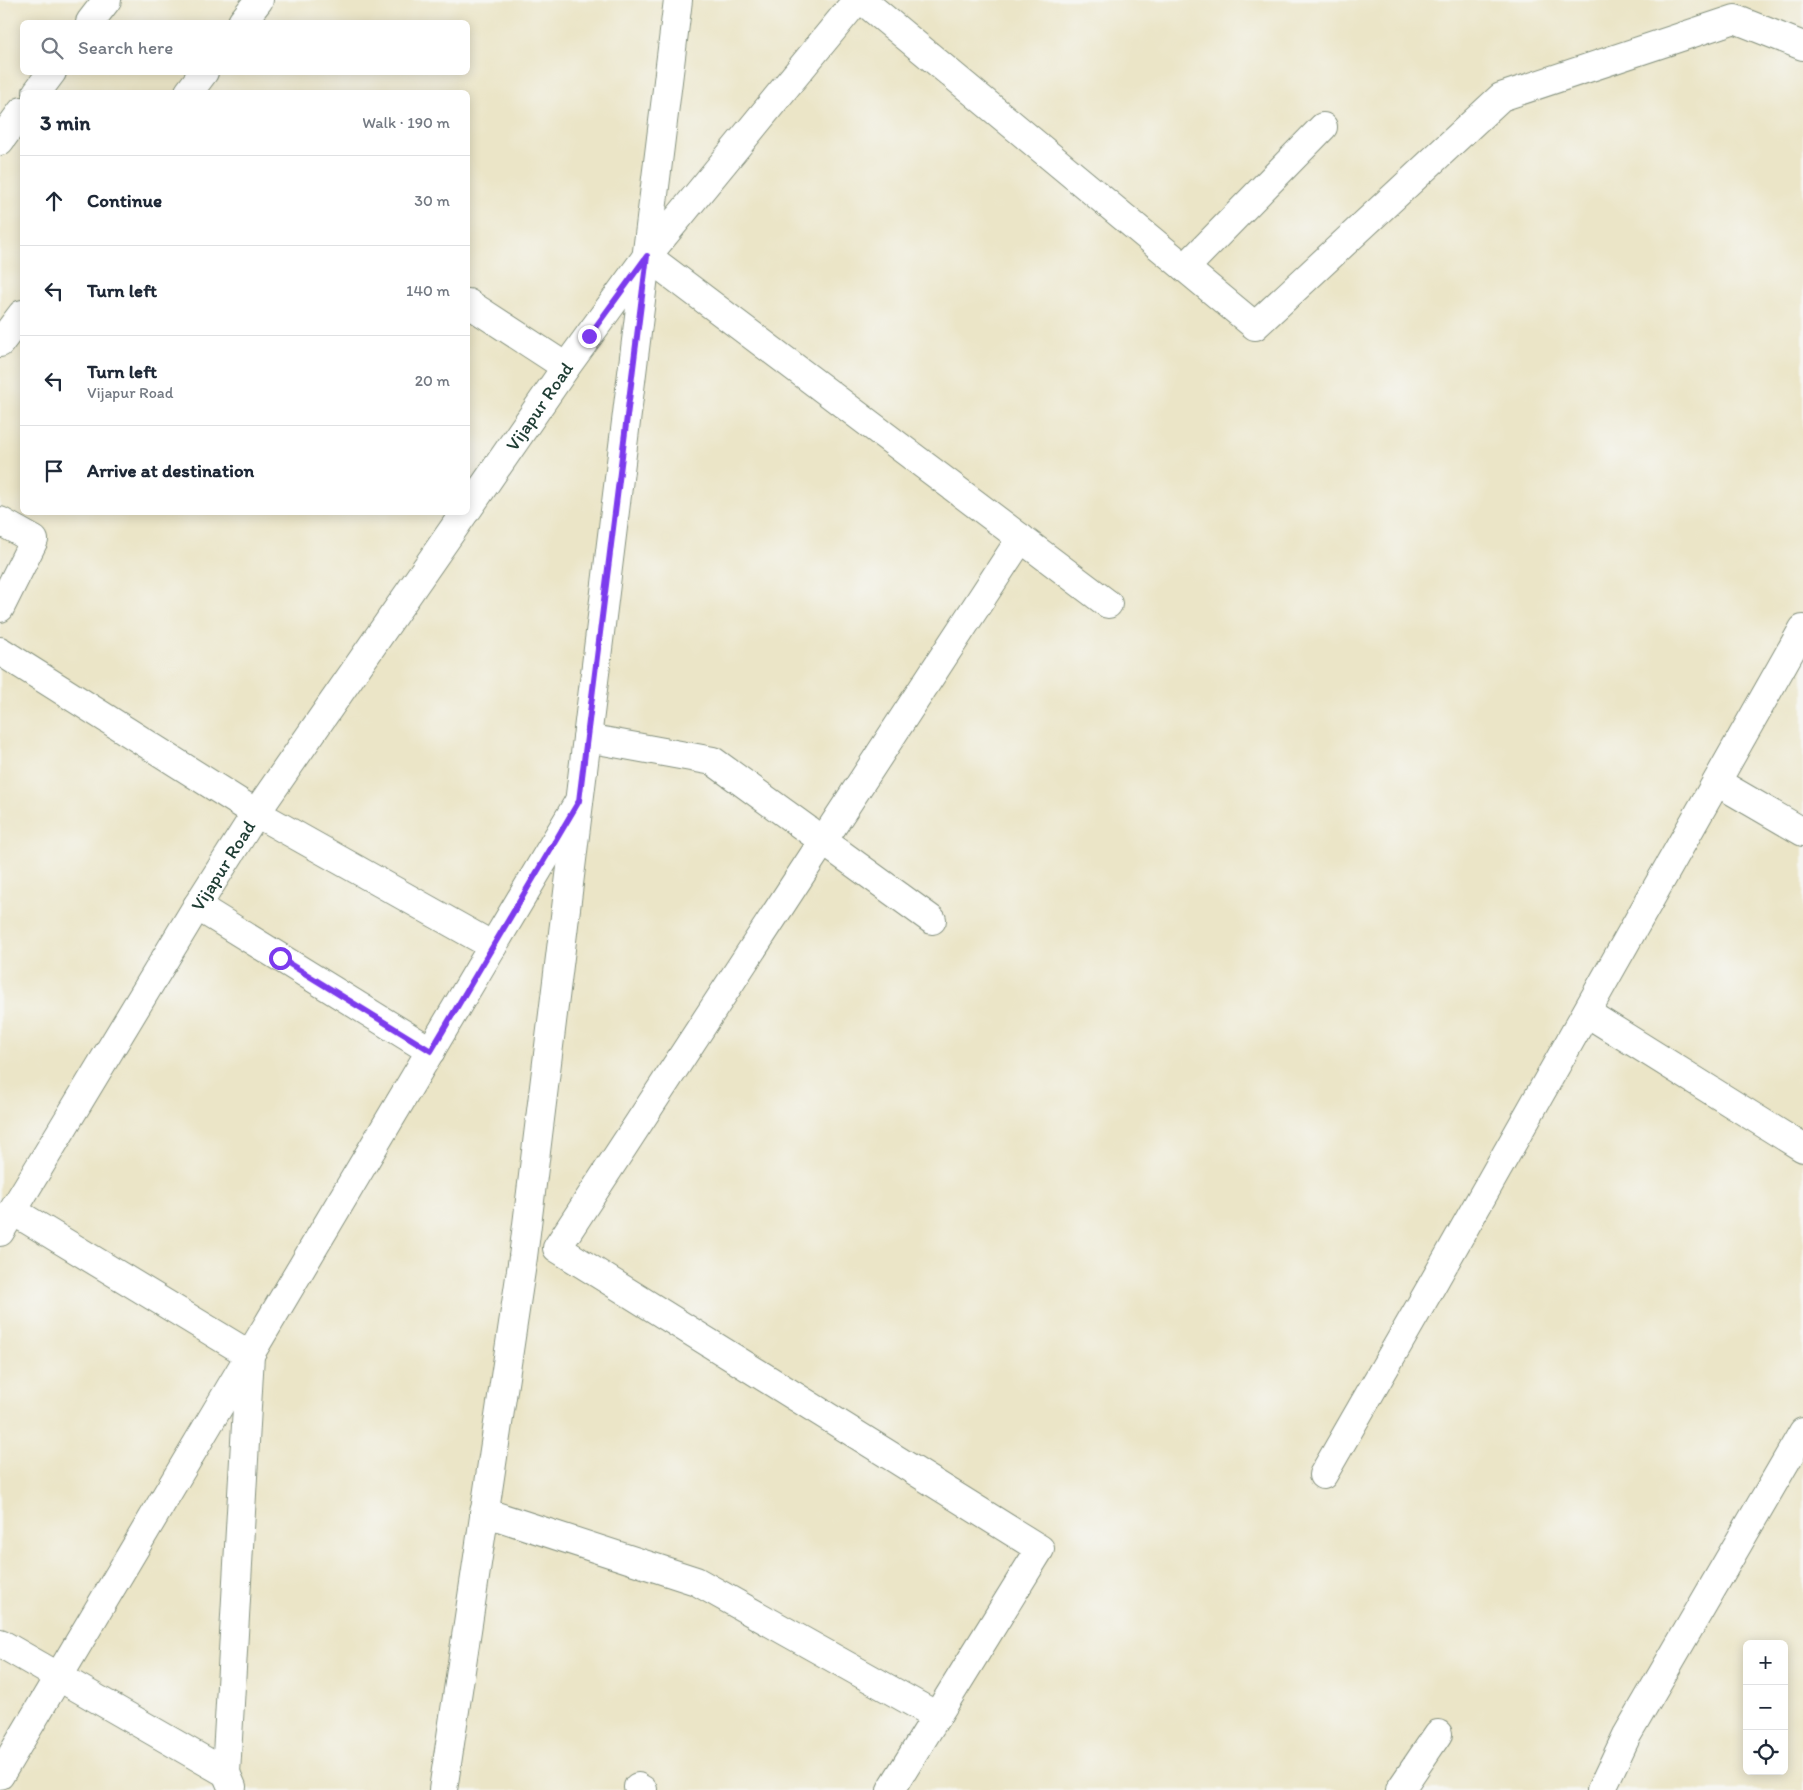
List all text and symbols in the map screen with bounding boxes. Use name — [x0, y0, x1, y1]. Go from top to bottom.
search box — [20, 20, 470, 75]
icon: search — [38, 34, 66, 62]
text: Search here — [78, 36, 173, 59]
text: 3 min — [40, 110, 90, 135]
text: Walk · 190 m — [362, 113, 450, 132]
icon: ahead — [40, 187, 68, 215]
text: Continue — [87, 189, 162, 212]
text: 30 m — [414, 191, 450, 210]
icon: left — [40, 277, 68, 305]
text: Turn left — [87, 279, 157, 302]
text: 140 m — [406, 281, 450, 300]
route end — [578, 325, 601, 348]
street label: Vijapur Road — [501, 357, 578, 455]
text: Turn left — [87, 360, 157, 383]
icon: left — [40, 367, 68, 395]
text: 20 m — [415, 371, 450, 390]
text: Vijapur Road — [87, 383, 174, 402]
icon: arrive — [40, 457, 68, 485]
text: Arrive at destination — [87, 459, 254, 482]
street label: Vijapur Road — [186, 816, 261, 915]
route start — [269, 947, 292, 970]
map controls — [1743, 1640, 1788, 1775]
button: + — [1743, 1640, 1788, 1685]
button: − — [1743, 1685, 1788, 1730]
button: locate — [1743, 1730, 1788, 1775]

